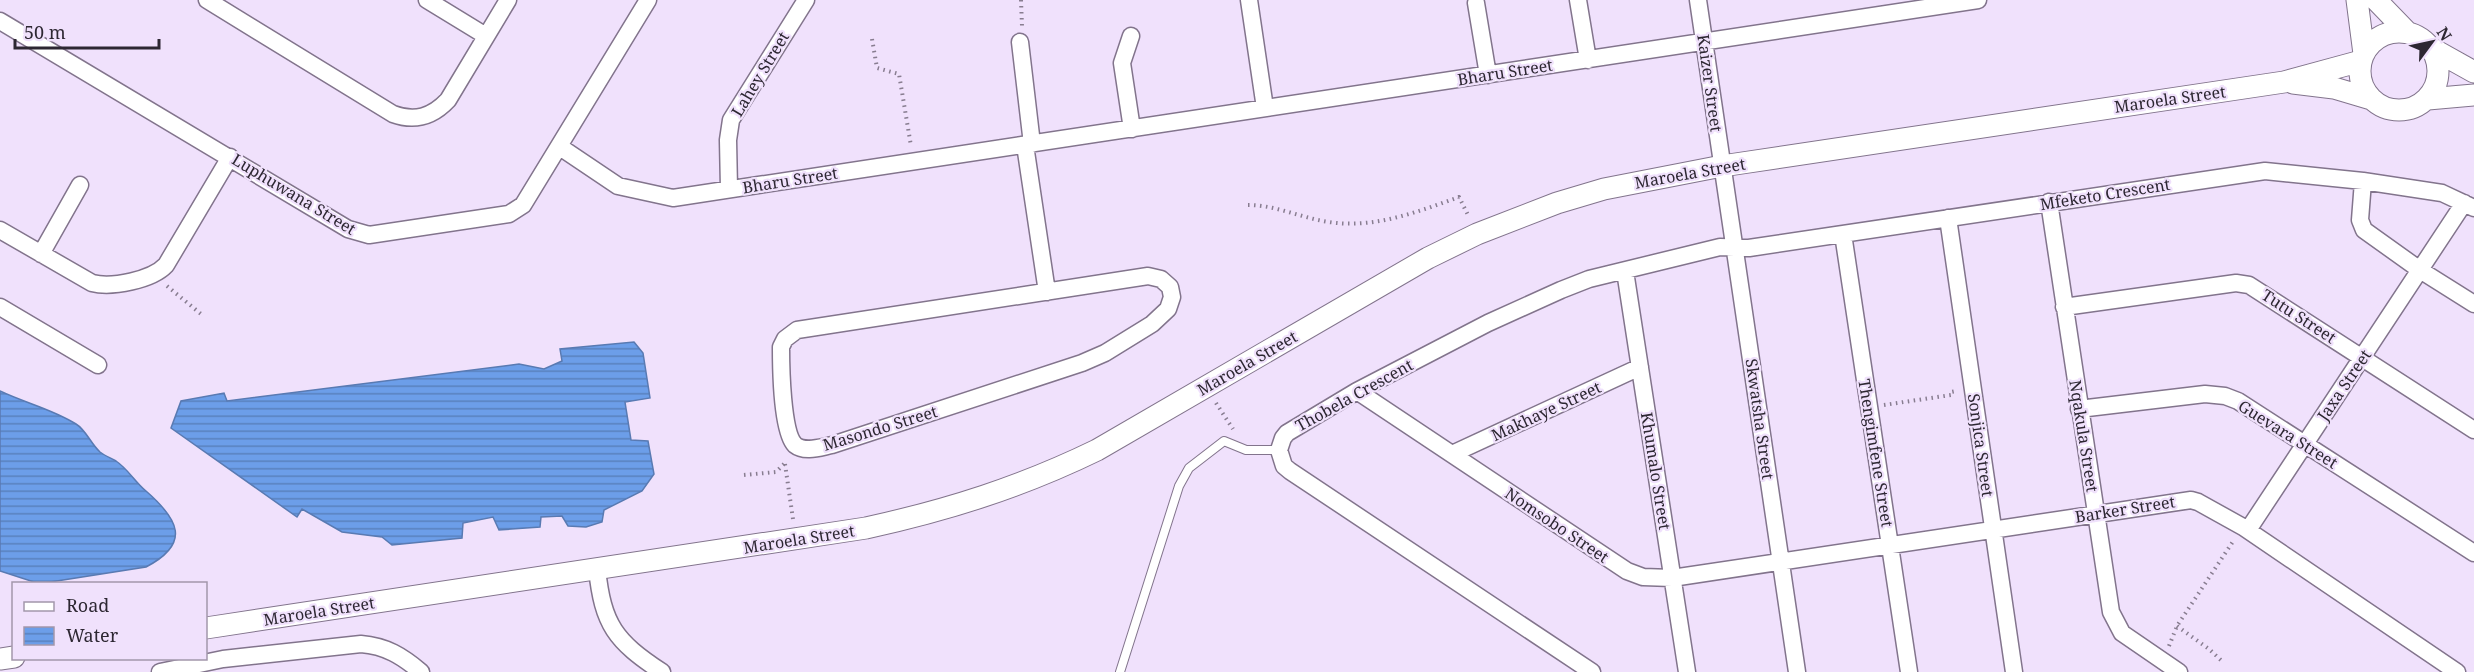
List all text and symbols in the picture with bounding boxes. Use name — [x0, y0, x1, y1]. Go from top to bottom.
scale bar — [15, 12, 159, 50]
north arrow — [2402, 12, 2462, 72]
text: 50 m — [24, 20, 66, 44]
text: N — [2432, 23, 2457, 45]
street label: Lahey Street — [726, 27, 794, 121]
street label: Kaizer Street — [1692, 33, 1728, 134]
street label: Bharu Street — [1456, 54, 1555, 90]
street label: Maroela Street — [2113, 80, 2227, 118]
street label: Luphuwana Street — [228, 148, 360, 240]
street label: Maroela Street — [1633, 152, 1747, 194]
street label: Bharu Street — [741, 162, 840, 198]
street label: Mfeketo Crescent — [2038, 173, 2172, 215]
street label: Tutu Street — [2258, 284, 2341, 348]
street label: Maroela Street — [1193, 325, 1301, 401]
street label: Jaxa Street — [2311, 345, 2376, 426]
street label: Thobela Crescent — [1291, 353, 1417, 436]
street label: Skwatsha Street — [1741, 357, 1779, 481]
street label: Makhaye Street — [1488, 376, 1605, 446]
street label: Thengimfene Street — [1853, 377, 1899, 529]
street label: Nqakula Street — [2064, 378, 2104, 494]
street label: Sonjica Street — [1963, 392, 1999, 498]
street label: Guevara Street — [2234, 395, 2342, 474]
street label: Masondo Street — [820, 400, 940, 456]
street label: Khumalo Street — [1636, 411, 1676, 532]
street label: Nomsobo Street — [1501, 482, 1614, 568]
street label: Barker Street — [2073, 490, 2177, 528]
street label: Maroela Street — [742, 519, 856, 559]
legend — [12, 582, 207, 660]
street label: Maroela Street — [262, 591, 376, 631]
text: Road — [66, 593, 109, 617]
text: Water — [66, 623, 119, 647]

